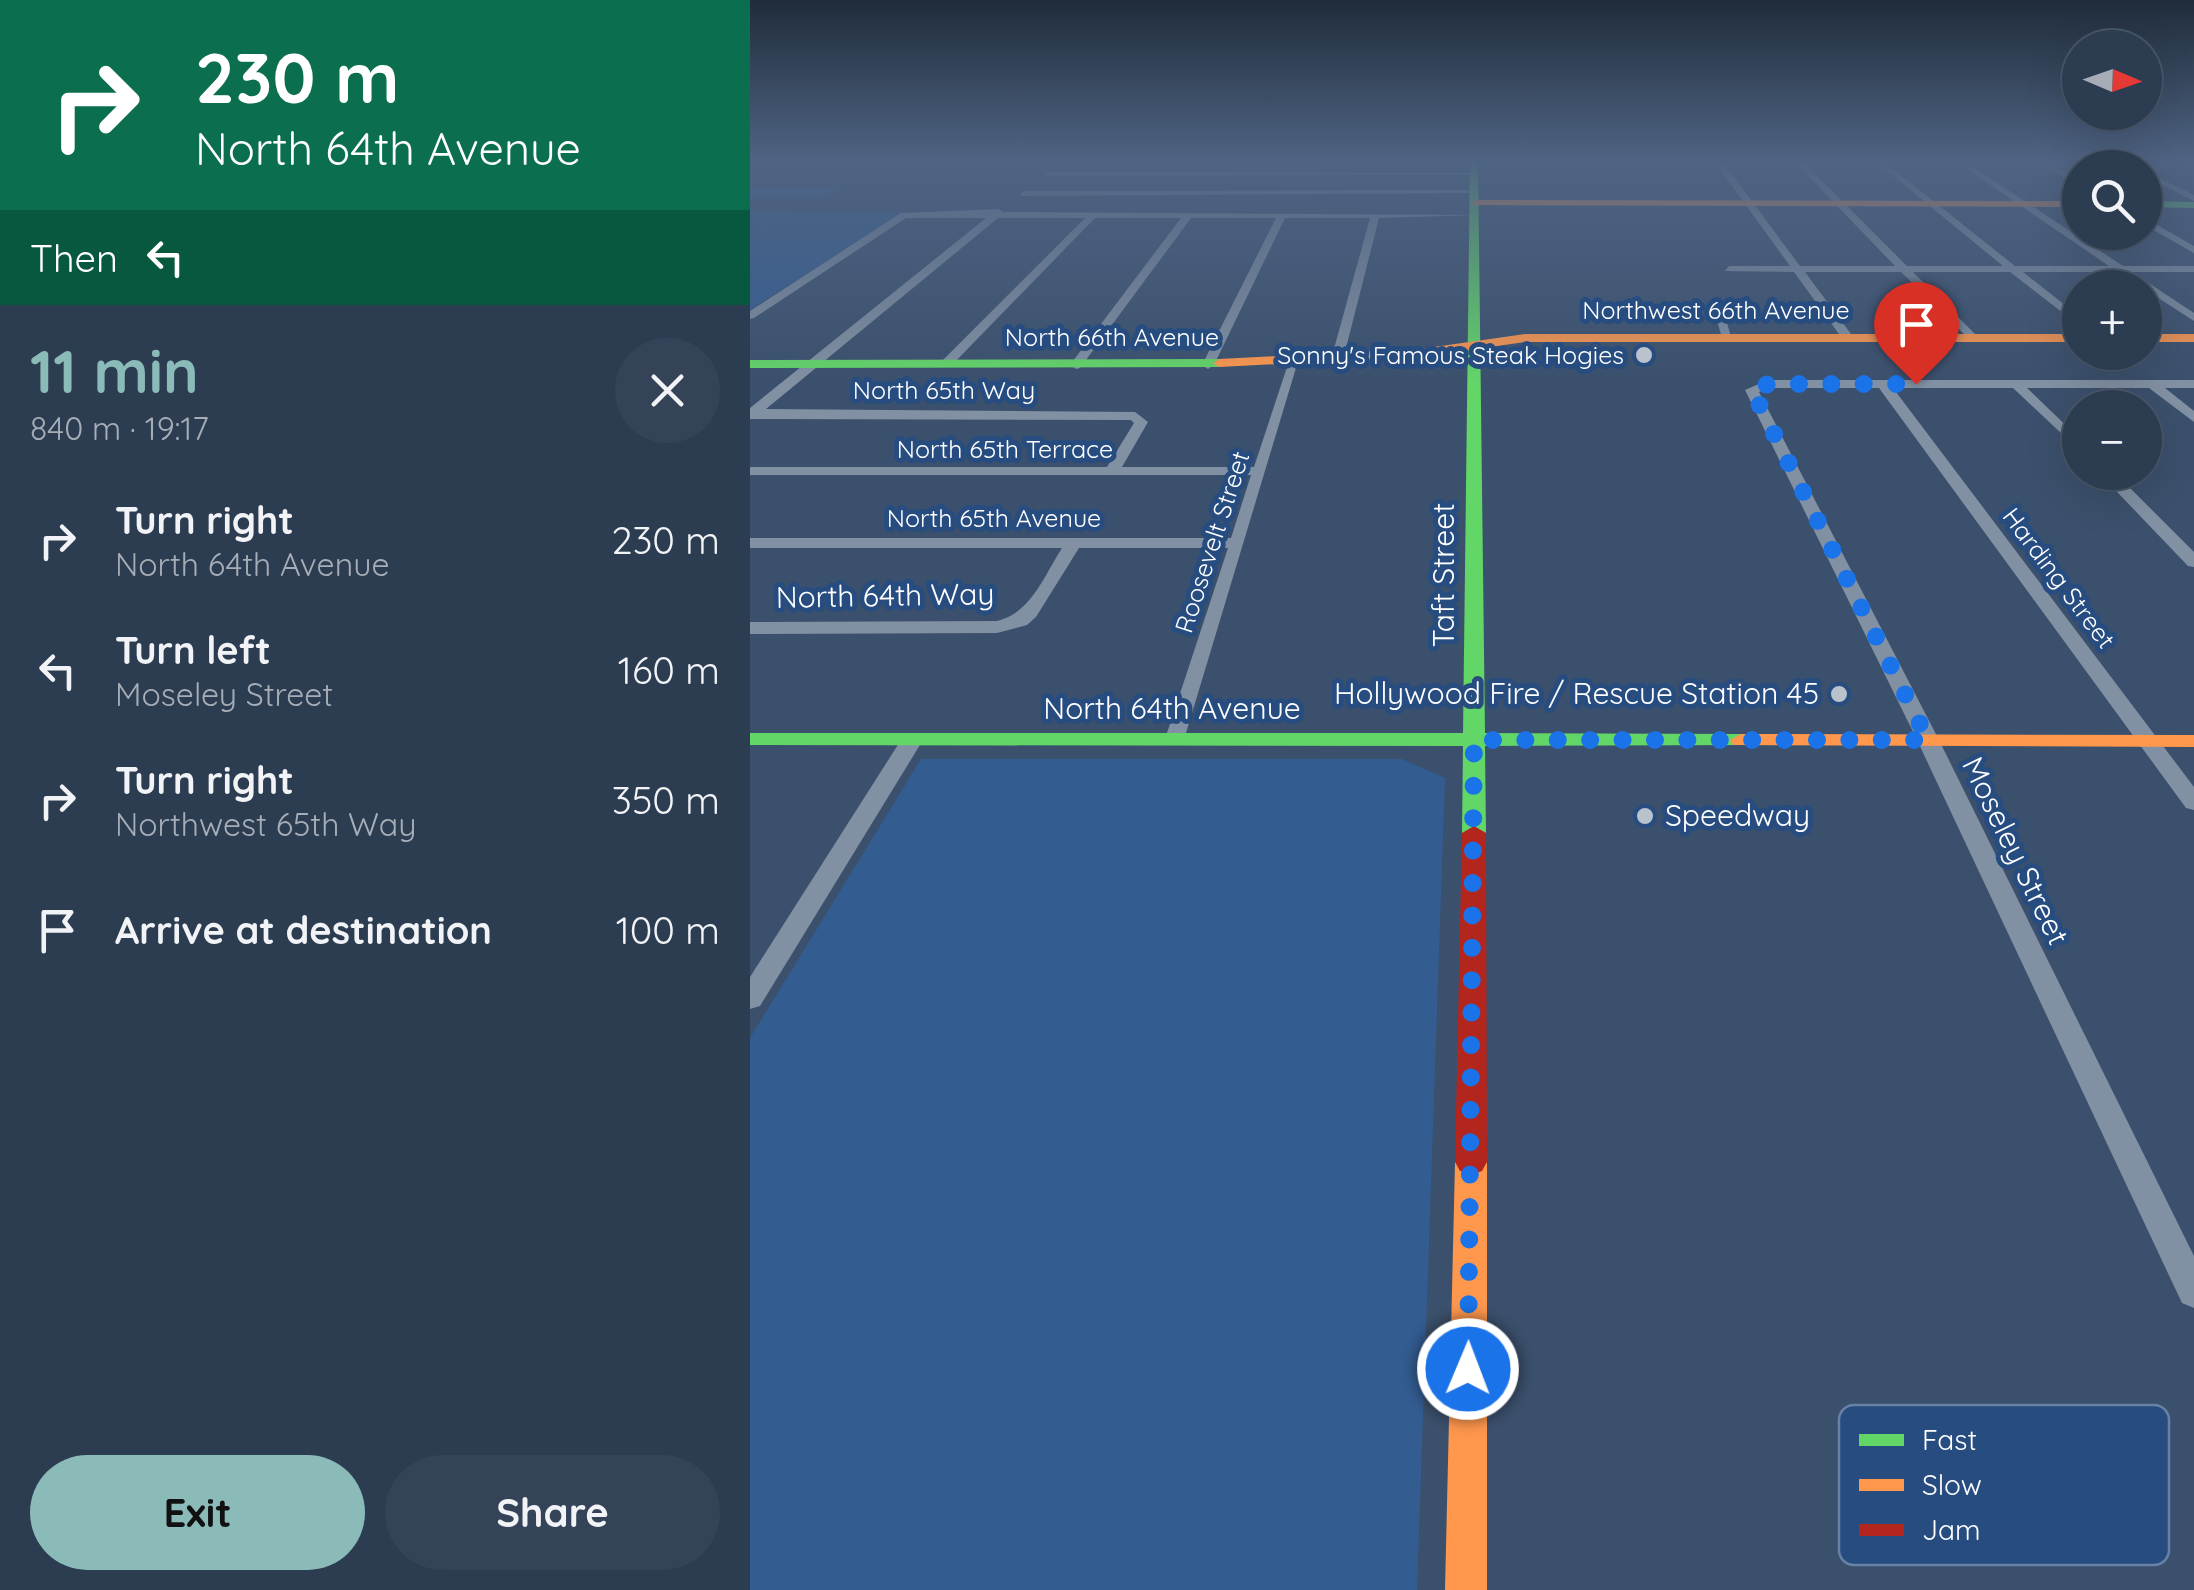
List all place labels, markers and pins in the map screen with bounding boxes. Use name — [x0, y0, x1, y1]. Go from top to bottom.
pin — [1874, 282, 1959, 385]
place label: Sonny's Famous Steak Hogies — [1277, 339, 1624, 370]
marker: Sonny's Famous Steak Hogies — [1633, 344, 1655, 366]
place label: Hollywood Fire / Rescue Station 45 — [1334, 674, 1819, 712]
marker: Hollywood Fire / Rescue Station 45 — [1828, 683, 1850, 705]
place label: Speedway — [1665, 796, 1810, 834]
marker: Speedway — [1634, 805, 1656, 827]

